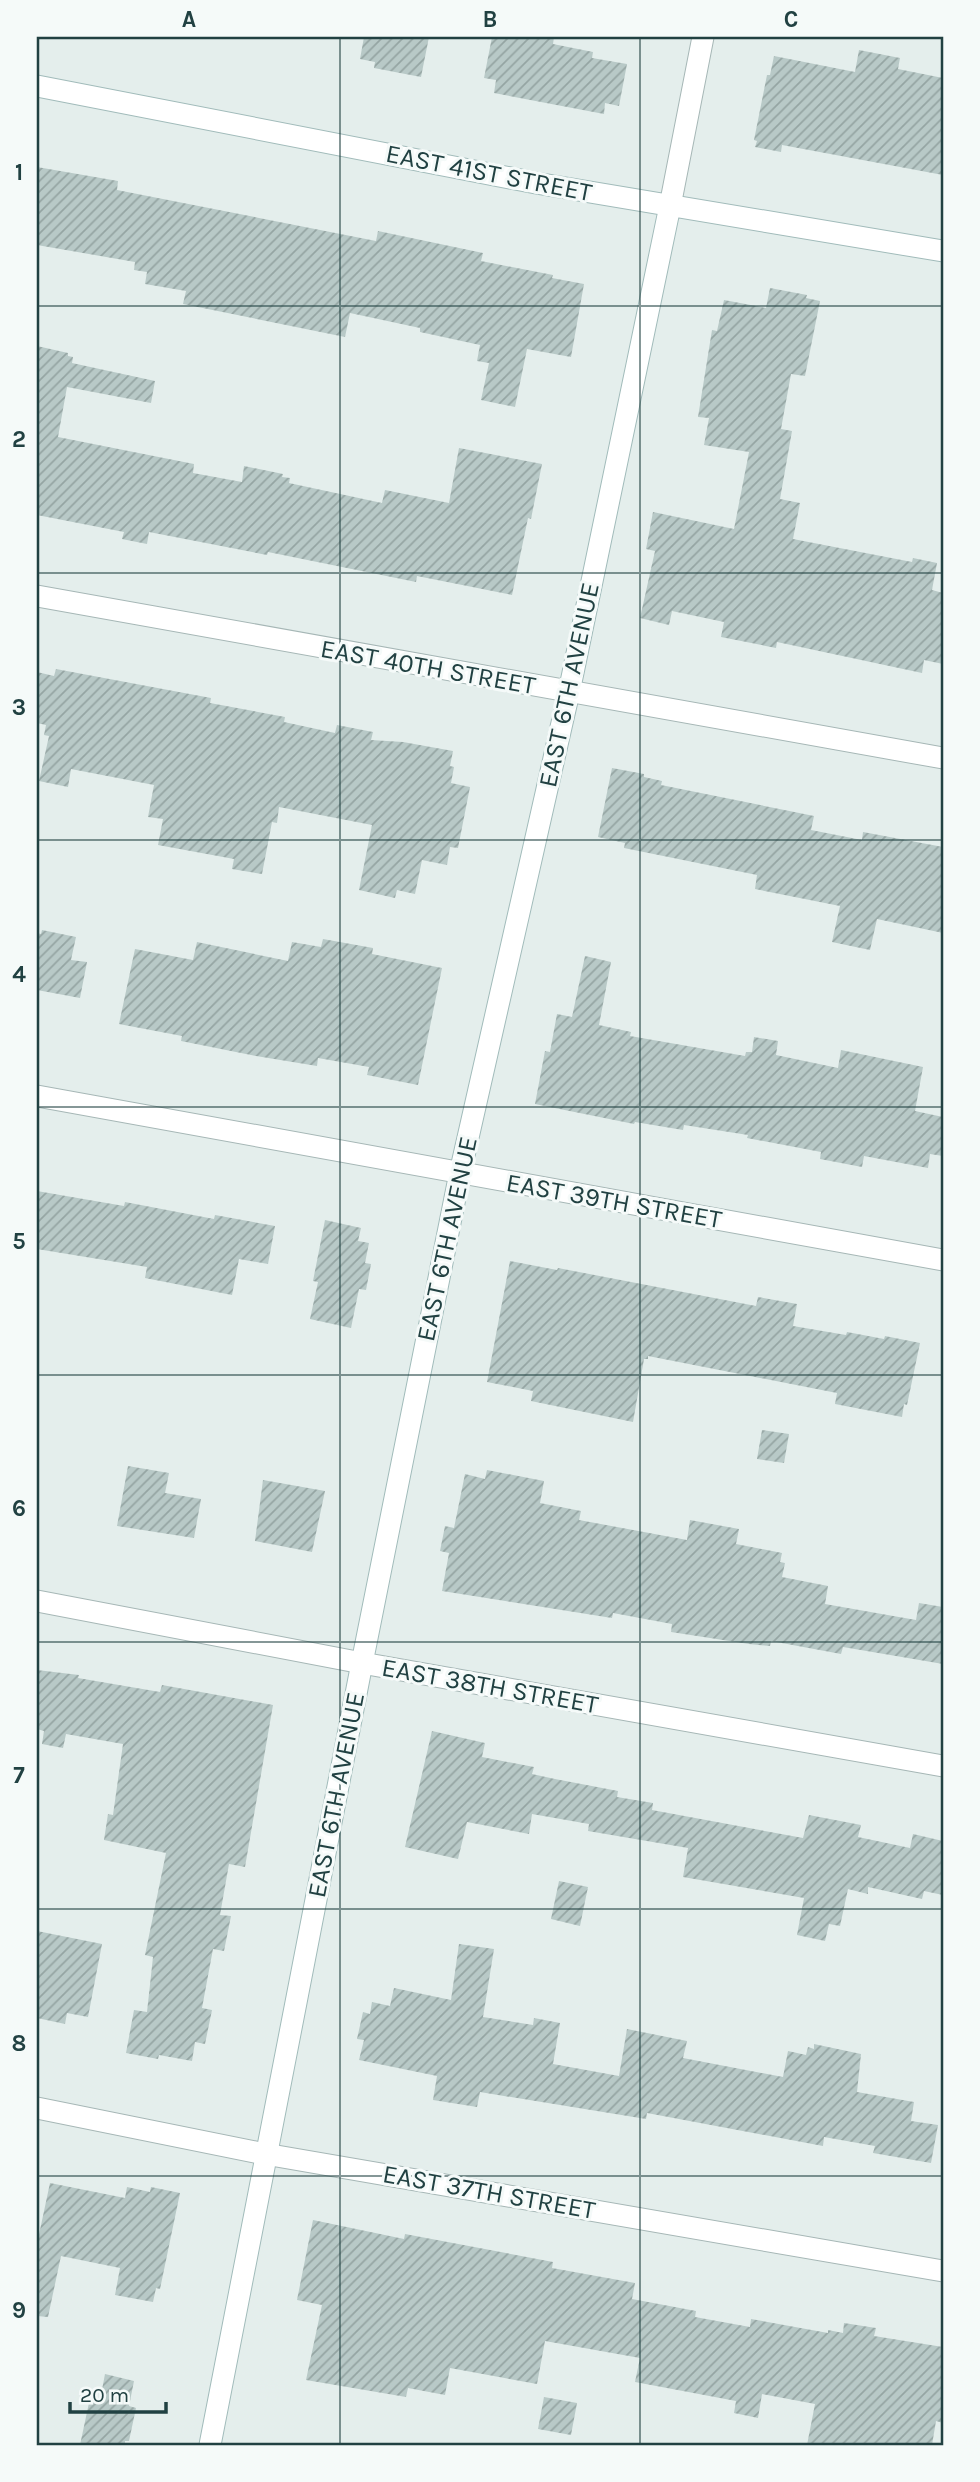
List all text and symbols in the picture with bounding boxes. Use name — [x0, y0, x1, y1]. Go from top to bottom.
text: A — [182, 6, 196, 33]
text: B — [483, 6, 497, 33]
text: C — [784, 6, 798, 33]
street label: EAST 41ST STREET — [383, 138, 595, 208]
text: 1 — [15, 159, 23, 186]
text: 2 — [12, 426, 26, 453]
street label: EAST 6TH AVENUE — [532, 580, 606, 790]
street label: EAST 40TH STREET — [318, 633, 538, 701]
text: 3 — [12, 694, 26, 721]
text: 4 — [12, 961, 26, 988]
street label: EAST 6TH AVENUE — [410, 1134, 484, 1344]
street label: EAST 39TH STREET — [504, 1167, 724, 1235]
text: 5 — [12, 1228, 26, 1255]
text: 6 — [12, 1495, 26, 1522]
street label: EAST 38TH STREET — [379, 1652, 601, 1720]
street label: EAST 6TH AVENUE — [301, 1690, 371, 1900]
text: 7 — [13, 1762, 25, 1789]
text: 8 — [12, 2030, 26, 2057]
street label: EAST 37TH STREET — [380, 2158, 598, 2226]
text: 9 — [12, 2297, 26, 2324]
scale bar — [70, 2370, 166, 2414]
text: 20 m — [80, 2383, 129, 2407]

